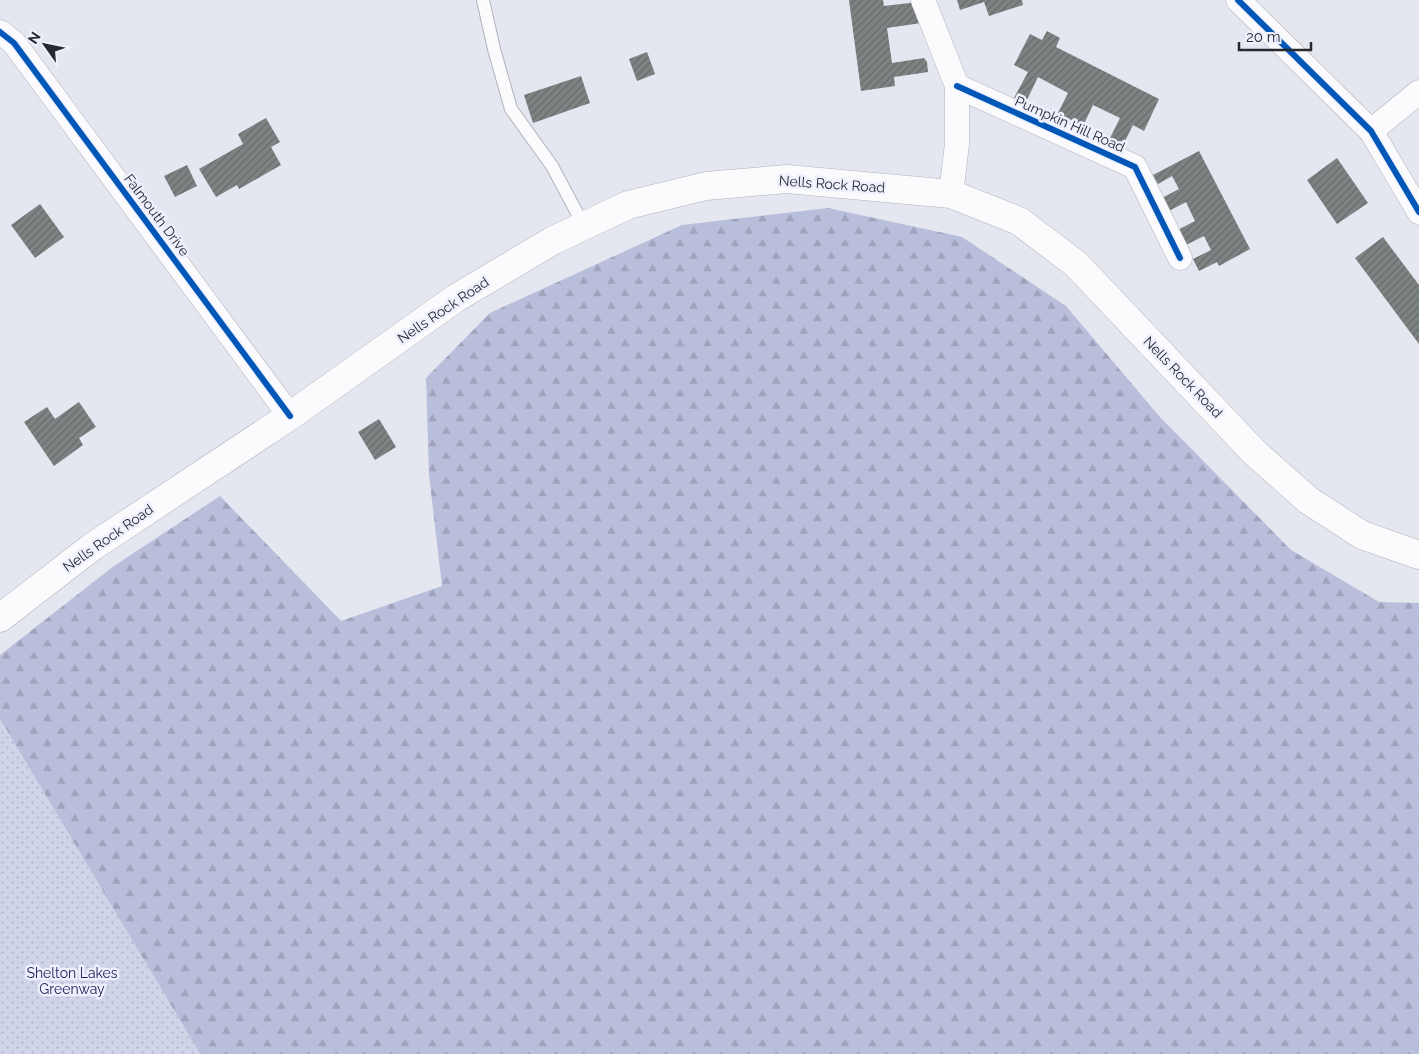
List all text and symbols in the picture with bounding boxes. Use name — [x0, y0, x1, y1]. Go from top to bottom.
north arrow — [20, 20, 70, 70]
scale bar — [1239, 20, 1312, 52]
text: 20 m — [1246, 28, 1281, 46]
text: N — [24, 29, 44, 47]
street label: Pumpkin Hill Road — [1013, 93, 1127, 155]
street label: Falmouth Drive — [121, 171, 193, 259]
street label: Nells Rock Road — [778, 172, 886, 196]
street label: Nells Rock Road — [394, 274, 492, 346]
street label: Nells Rock Road — [1140, 333, 1226, 421]
street label: Nells Rock Road — [60, 501, 156, 575]
park label: Shelton Lakes Greenway — [26, 965, 118, 997]

